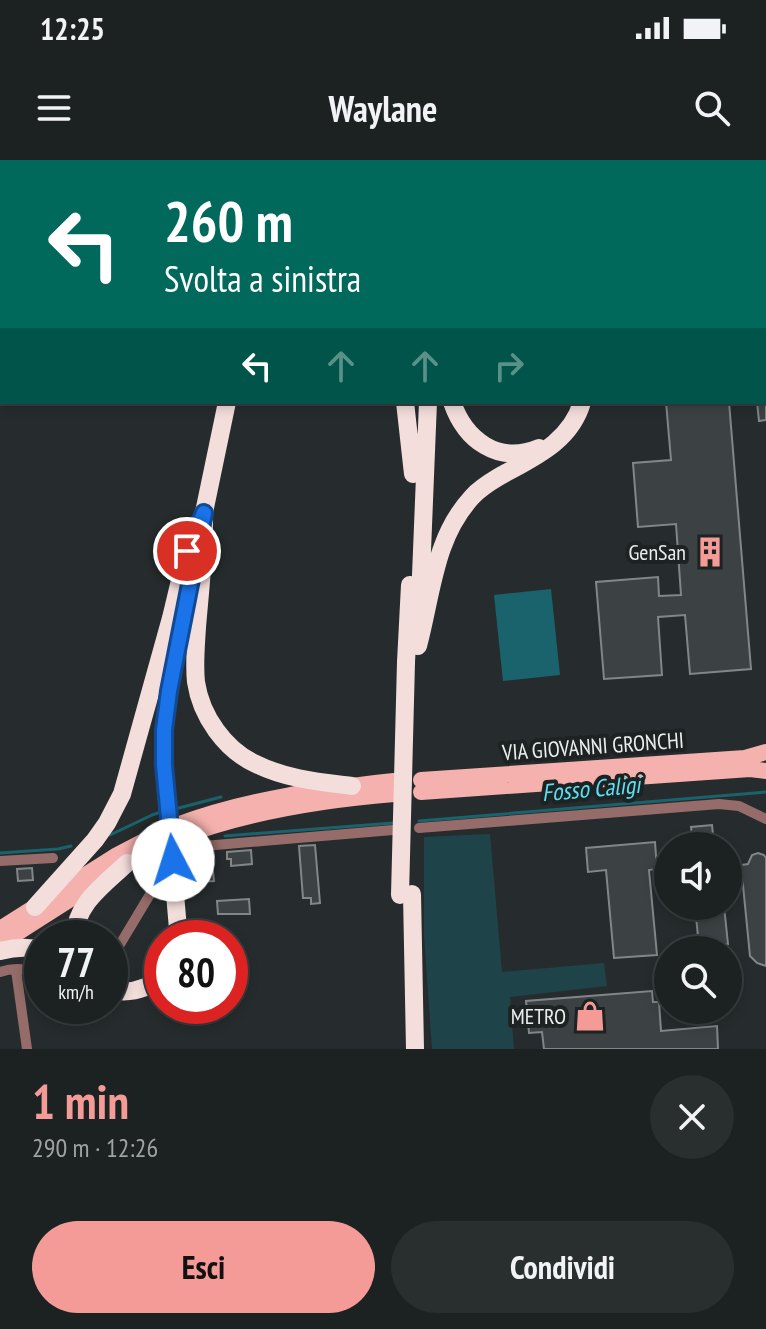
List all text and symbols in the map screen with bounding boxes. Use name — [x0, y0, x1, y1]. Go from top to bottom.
text: 12:25 — [40, 9, 105, 48]
text: Waylane — [329, 85, 437, 132]
icon: menu — [32, 86, 76, 130]
icon: search — [690, 86, 734, 130]
text: 260 m — [164, 185, 293, 257]
icon: left — [32, 192, 136, 296]
text: Svolta a sinistra — [164, 255, 361, 302]
icon: left — [235, 344, 279, 388]
icon: ahead — [319, 344, 363, 388]
icon: ahead — [403, 344, 447, 388]
icon: right — [487, 344, 531, 388]
pin — [153, 517, 221, 585]
icon: arrive — [165, 529, 209, 573]
building icon: GenSan — [693, 535, 727, 569]
place label: GenSan — [629, 538, 686, 566]
street label: VIA GIOVANNI GRONCHI — [500, 726, 685, 766]
water label: Fosso Caligi — [540, 769, 644, 808]
position arrow — [131, 818, 215, 902]
map controls — [654, 832, 742, 1024]
button: sound — [654, 832, 742, 920]
speed limit sign: 80 — [144, 920, 248, 1024]
text: 77 — [57, 936, 95, 988]
button: search — [654, 936, 742, 1024]
text: km/h — [58, 979, 94, 1005]
shop icon: METRO — [573, 999, 607, 1033]
place label: METRO — [511, 1002, 566, 1030]
text: 1 min — [32, 1070, 129, 1132]
button: close — [650, 1075, 734, 1159]
text: 290 m · 12:26 — [32, 1131, 158, 1164]
button: Esci — [32, 1221, 375, 1313]
button: Condividi — [391, 1221, 734, 1313]

